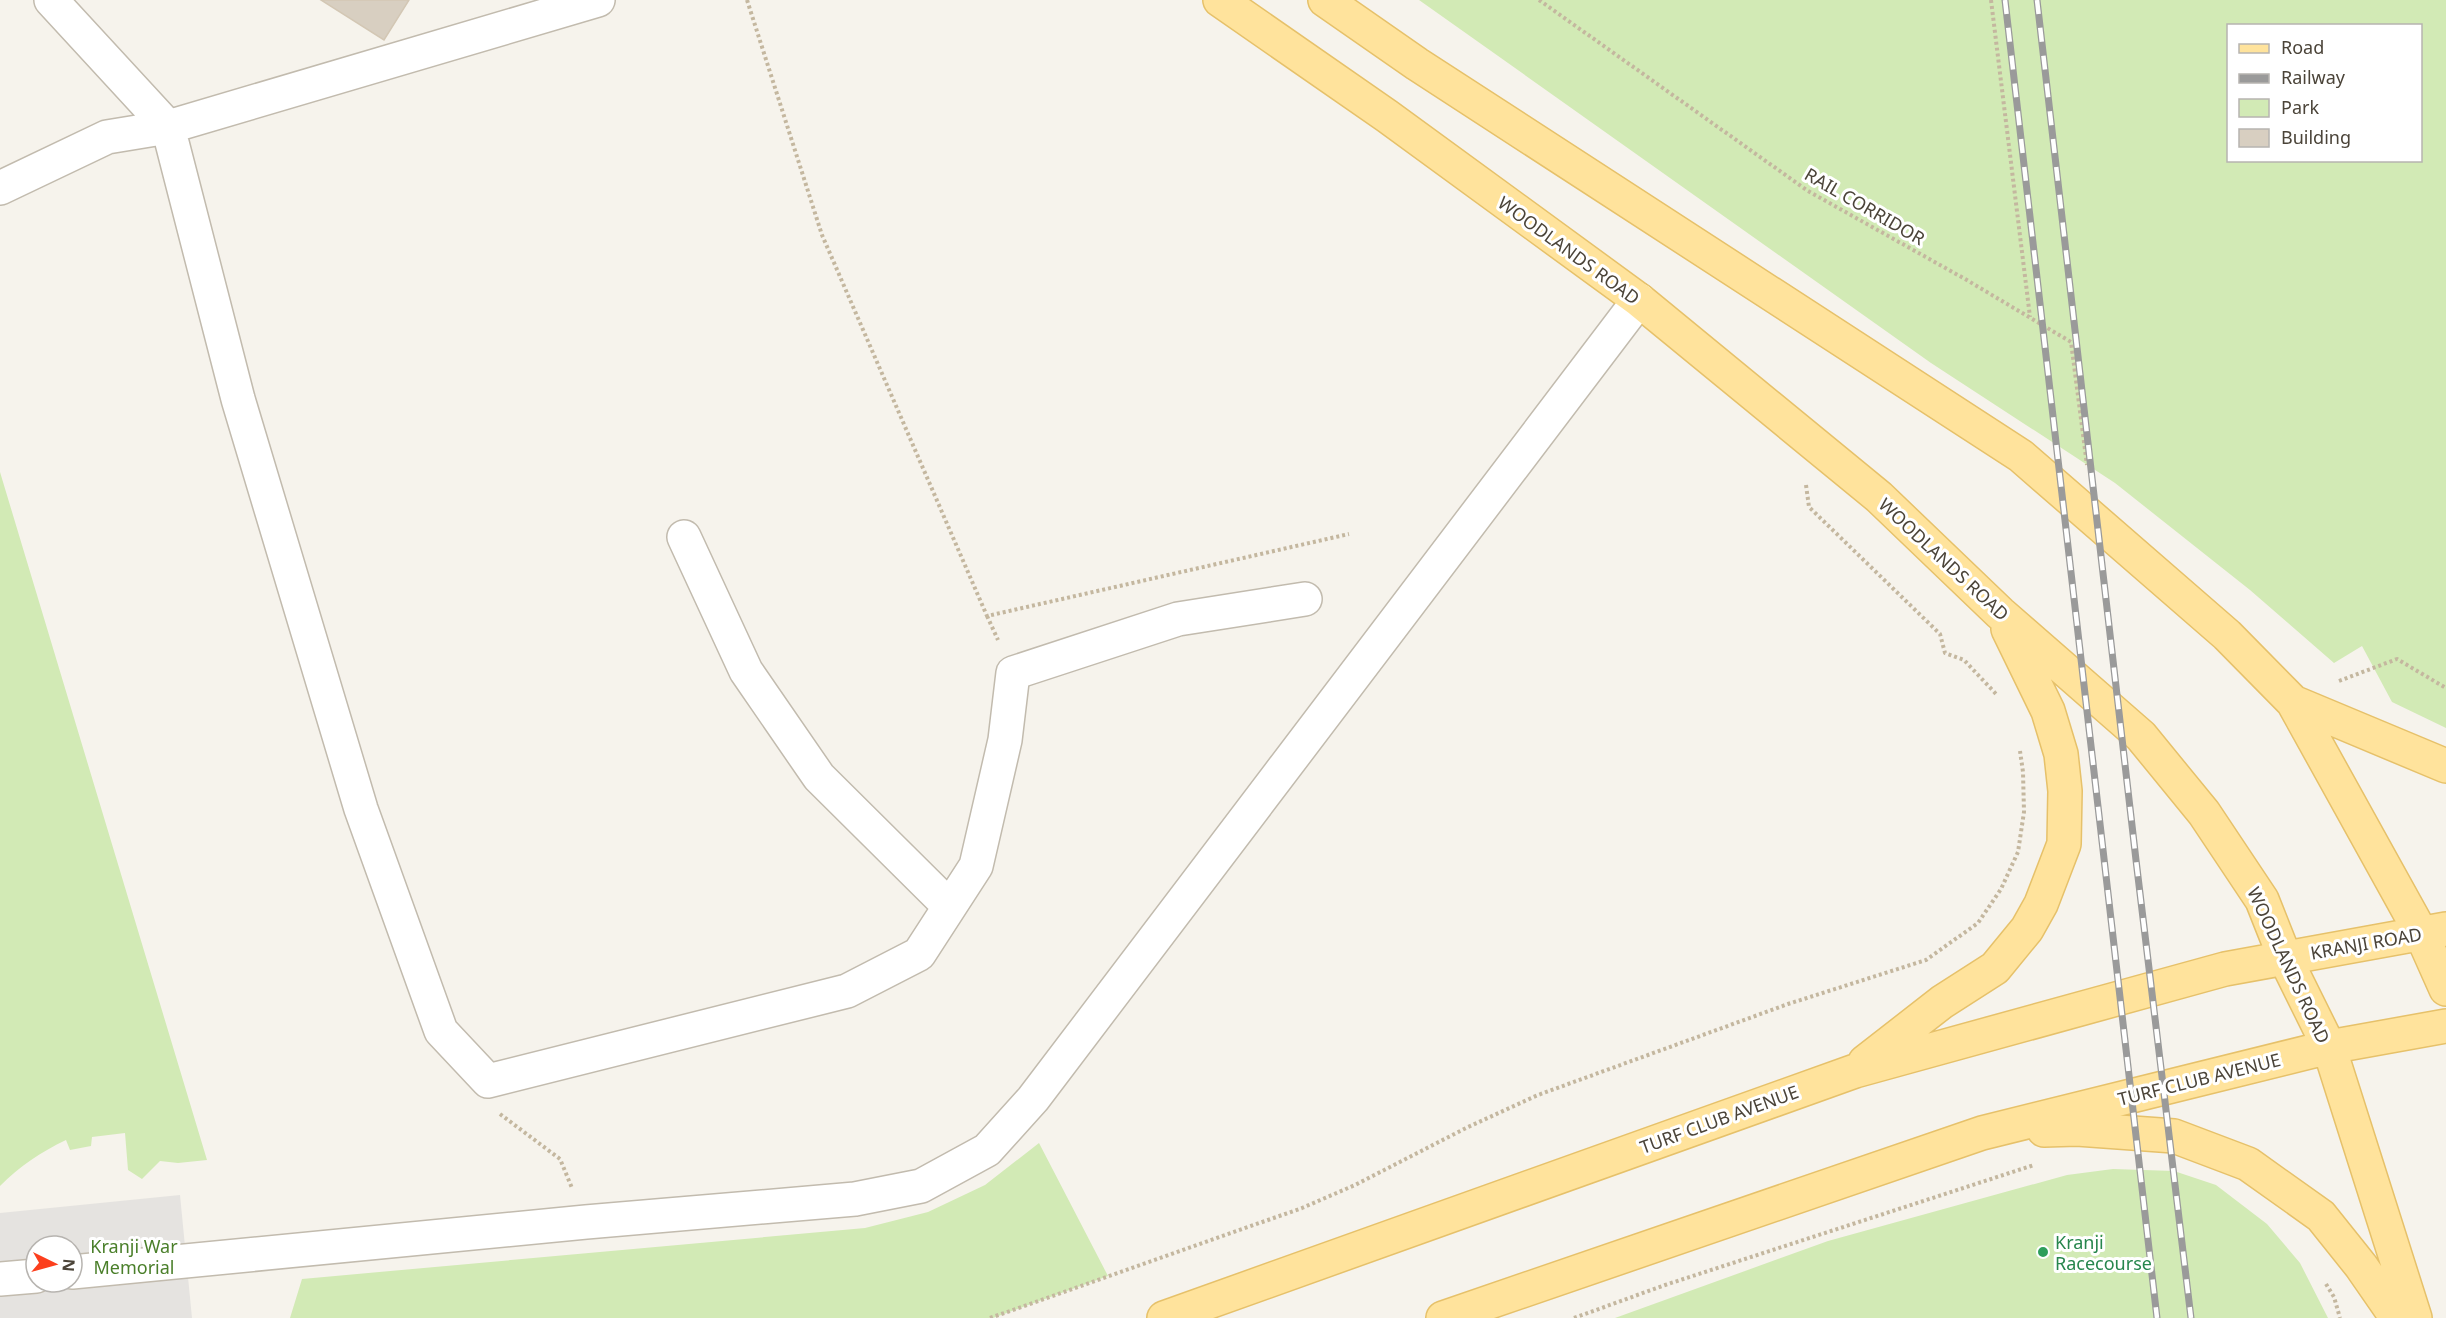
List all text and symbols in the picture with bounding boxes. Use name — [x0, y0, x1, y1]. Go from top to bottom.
legend — [2227, 24, 2422, 162]
text: Road — [2281, 35, 2324, 59]
text: Railway — [2281, 65, 2346, 89]
text: Park — [2281, 95, 2319, 119]
text: Building — [2281, 125, 2351, 149]
street label: RAIL CORRIDOR — [1801, 162, 1929, 250]
street label: WOODLANDS ROAD — [1493, 190, 1645, 310]
street label: WOODLANDS ROAD — [1874, 492, 2014, 626]
street label: WOODLANDS ROAD — [2242, 883, 2336, 1047]
street label: KRANJI ROAD — [2308, 921, 2424, 965]
street label: TURF CLUB AVENUE — [2115, 1047, 2283, 1111]
street label: TURF CLUB AVENUE — [1636, 1079, 1802, 1159]
place label: Kranji Racecourse — [2055, 1230, 2152, 1275]
north arrow — [24, 1234, 84, 1294]
park label: Kranji War Memorial — [90, 1234, 178, 1279]
marker: Kranji Racecourse — [2036, 1245, 2050, 1259]
text: N — [57, 1258, 80, 1273]

